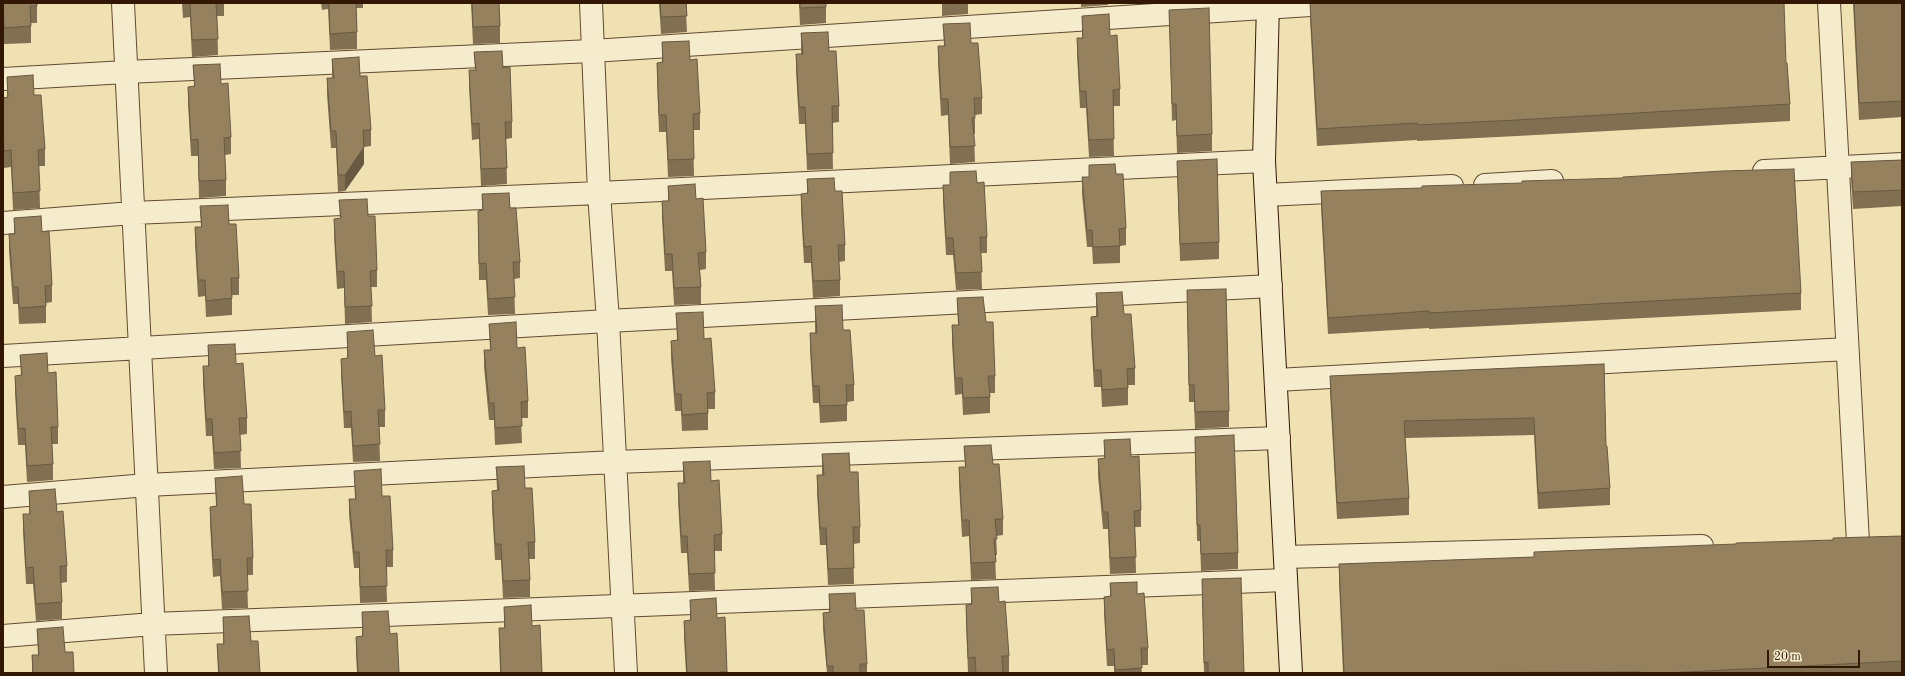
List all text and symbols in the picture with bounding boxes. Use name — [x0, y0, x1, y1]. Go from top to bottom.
scale bar — [1769, 642, 1862, 668]
text: 20 m — [1774, 651, 1801, 663]

